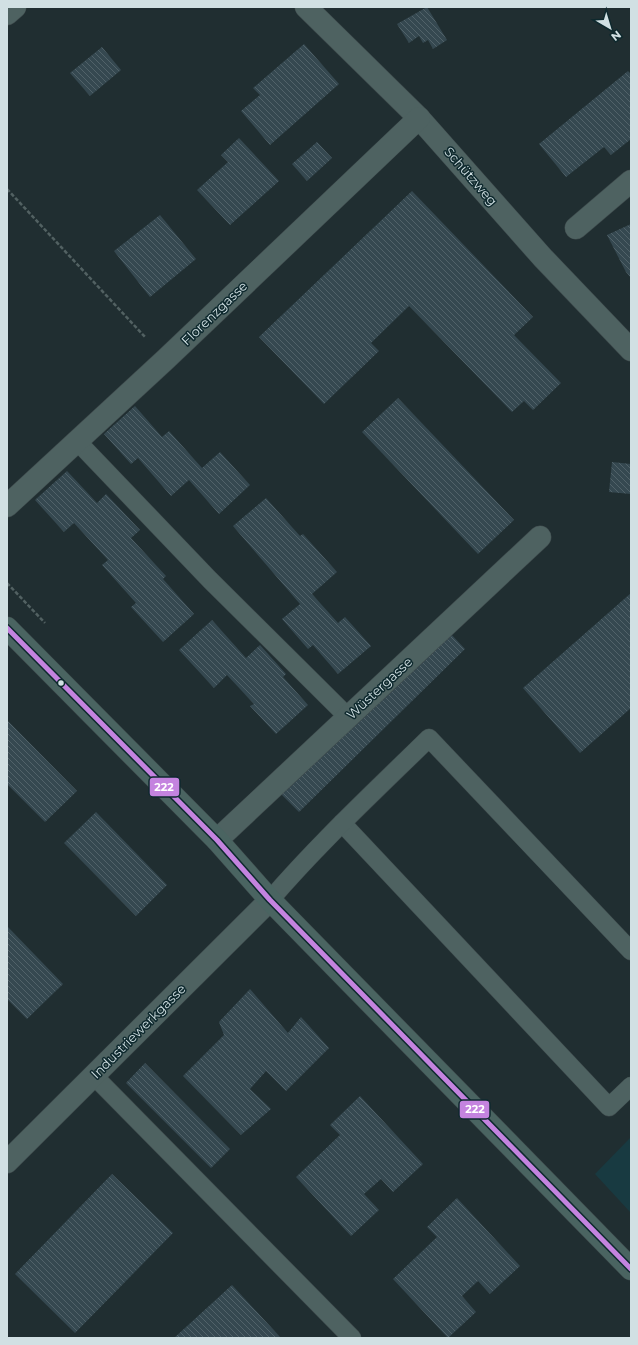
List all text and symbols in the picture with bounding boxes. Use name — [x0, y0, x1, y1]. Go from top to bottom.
north arrow — [590, 8, 630, 48]
text: N — [608, 28, 624, 44]
street label: Schützweg — [441, 143, 501, 209]
street label: Florenzgasse — [178, 278, 250, 348]
street label: Wüstergasse — [343, 653, 415, 723]
unlabelled marker — [56, 678, 66, 688]
line badge: 222 — [149, 777, 180, 797]
text: 222 — [154, 780, 174, 794]
street label: Industriewerkgasse — [87, 980, 189, 1082]
line badge: 222 — [459, 1100, 490, 1119]
text: 222 — [465, 1102, 485, 1116]

